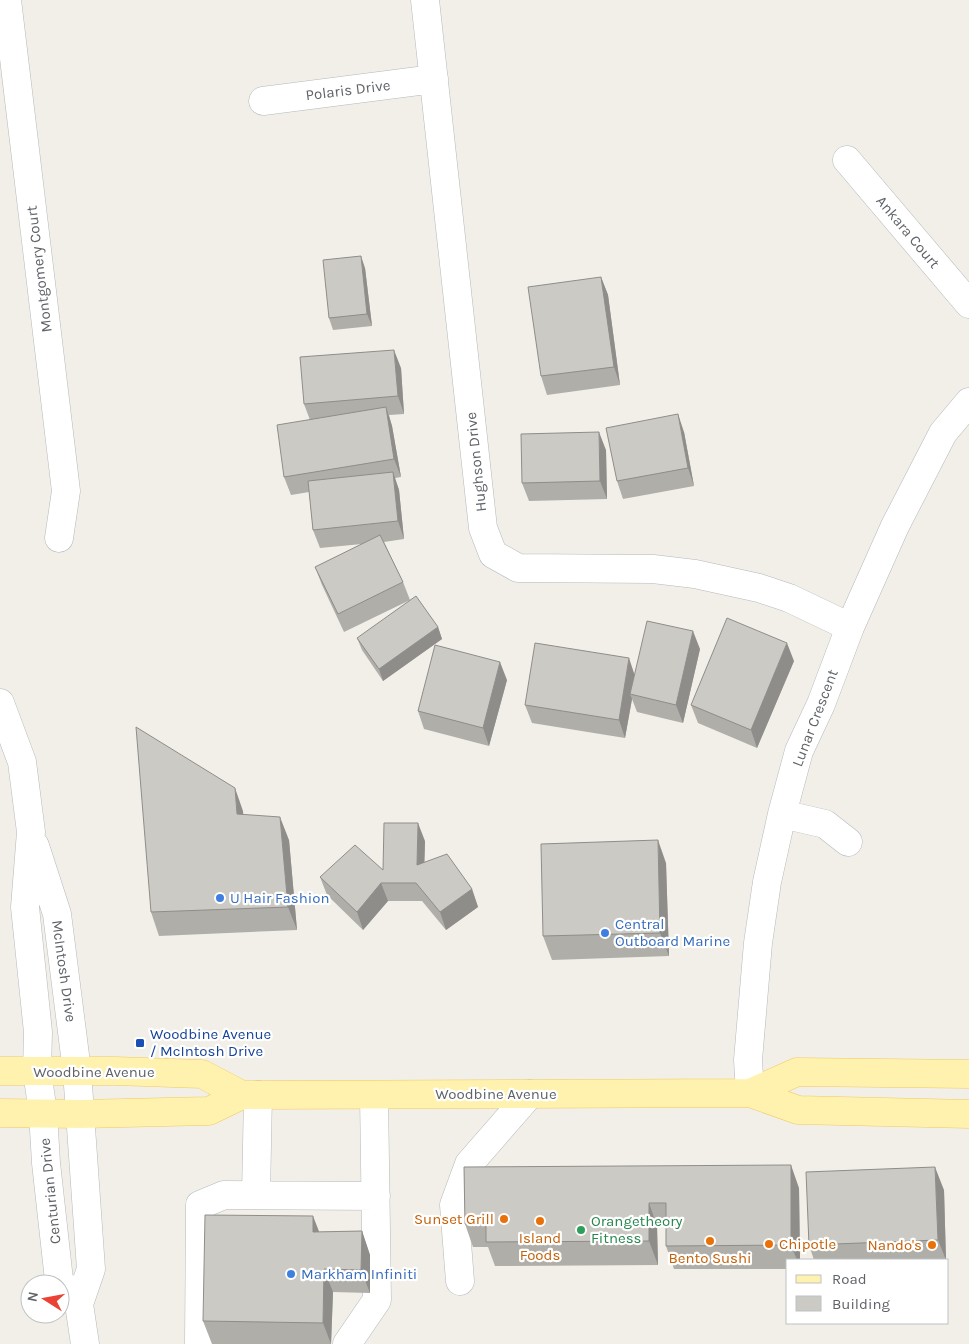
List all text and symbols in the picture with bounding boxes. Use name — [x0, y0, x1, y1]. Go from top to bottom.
street label: Polaris Drive — [305, 76, 391, 104]
street label: Ankara Court — [872, 192, 944, 272]
street label: Montgomery Court — [22, 204, 56, 333]
street label: Hughson Drive — [462, 411, 490, 513]
street label: Lunar Crescent — [788, 666, 842, 769]
place label: U Hair Fashion — [230, 889, 330, 907]
marker: U Hair Fashion — [214, 892, 226, 904]
place label: Central Outboard Marine — [615, 915, 730, 950]
street label: McIntosh Drive — [48, 919, 80, 1023]
marker: Central Outboard Marine — [599, 927, 611, 939]
place label: Woodbine Avenue / McIntosh Drive — [150, 1025, 271, 1060]
marker: Woodbine Avenue / McIntosh Drive — [134, 1037, 146, 1049]
street label: Woodbine Avenue — [33, 1063, 155, 1081]
street label: Woodbine Avenue — [435, 1085, 557, 1103]
street label: Centurian Drive — [35, 1137, 65, 1245]
place label: Sunset Grill — [414, 1210, 494, 1228]
place label: Orangetheory Fitness — [591, 1212, 683, 1247]
marker: Sunset Grill — [498, 1213, 510, 1225]
marker: Island Foods — [534, 1215, 546, 1227]
marker: Orangetheory Fitness — [575, 1224, 587, 1236]
place label: Island Foods — [519, 1229, 561, 1264]
marker: Bento Sushi — [704, 1235, 716, 1247]
place label: Chipotle — [779, 1235, 836, 1253]
place label: Nando's — [867, 1236, 922, 1254]
marker: Chipotle — [763, 1238, 775, 1250]
marker: Nando's — [926, 1239, 938, 1251]
place label: Bento Sushi — [668, 1249, 752, 1267]
legend — [786, 1259, 949, 1324]
place label: Markham Infiniti — [301, 1265, 417, 1283]
marker: Markham Infiniti — [285, 1268, 297, 1280]
text: Road — [832, 1270, 867, 1288]
north arrow — [20, 1274, 70, 1324]
text: N — [23, 1290, 42, 1303]
text: Building — [832, 1295, 890, 1313]

